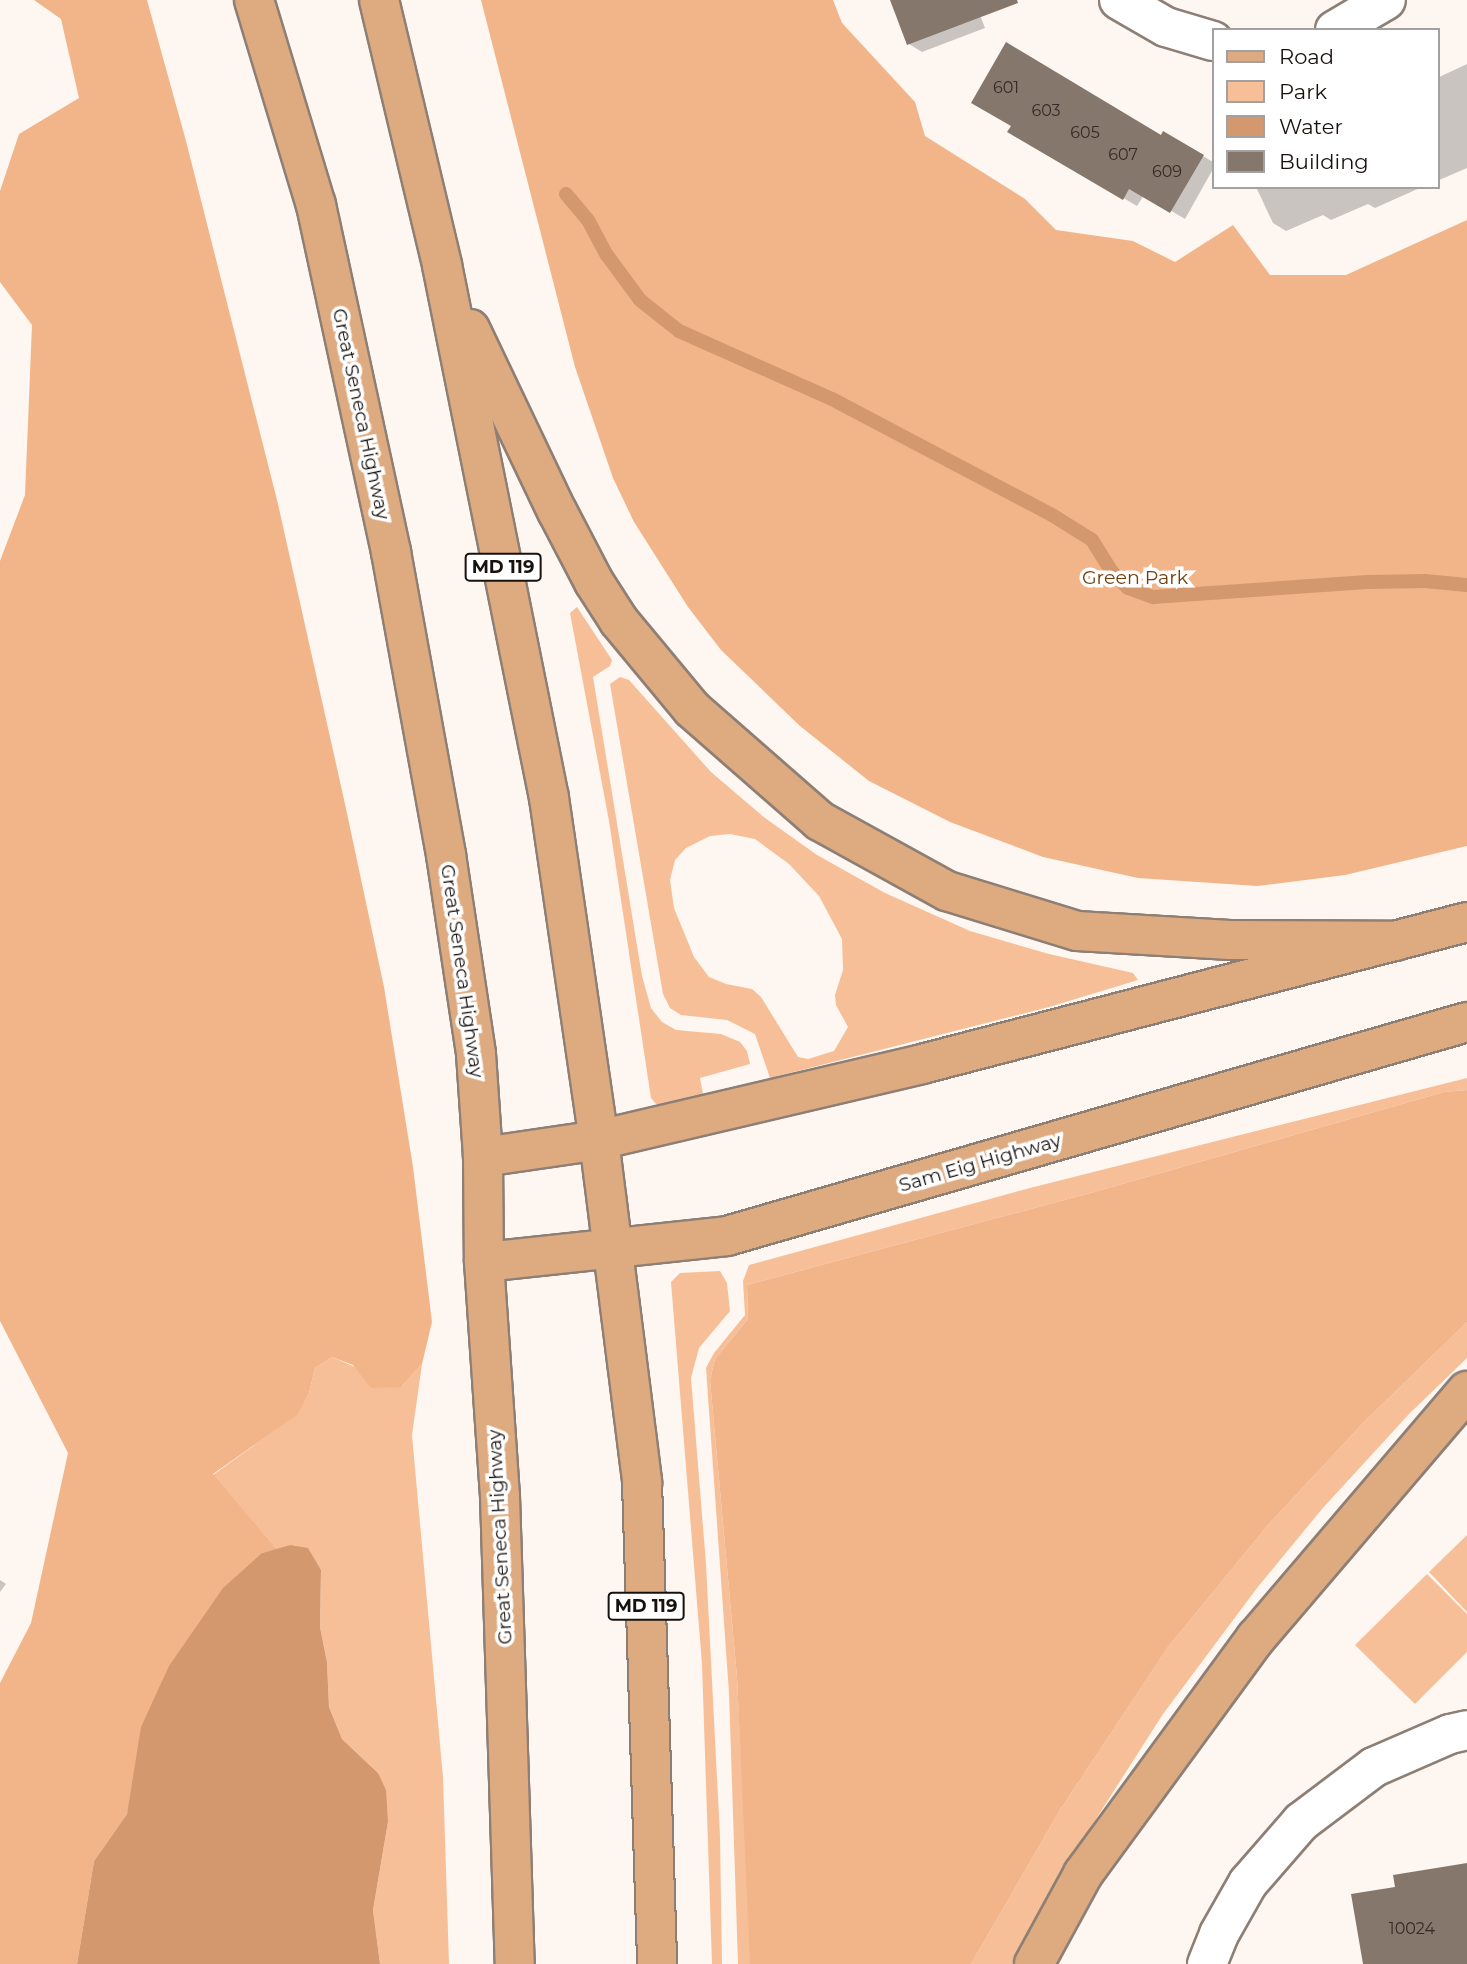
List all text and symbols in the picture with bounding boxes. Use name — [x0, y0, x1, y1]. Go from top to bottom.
legend — [1212, 28, 1439, 189]
text: Road — [1279, 44, 1334, 69]
house number: 601 — [993, 78, 1019, 98]
text: Park — [1279, 79, 1327, 104]
house number: 603 — [1031, 101, 1061, 121]
text: Water — [1279, 114, 1343, 139]
house number: 605 — [1070, 123, 1100, 143]
house number: 607 — [1108, 145, 1138, 165]
text: Building — [1279, 149, 1369, 174]
house number: 609 — [1152, 162, 1182, 182]
street label: Great Seneca Highway — [327, 306, 395, 522]
road number: MD 119 — [464, 552, 542, 582]
park label: Green Park — [1082, 567, 1188, 589]
street label: Great Seneca Highway — [436, 863, 488, 1079]
street label: Sam Eig Highway — [896, 1129, 1064, 1197]
street label: Great Seneca Highway — [483, 1429, 517, 1645]
road number: MD 119 — [608, 1591, 684, 1620]
house number: 10024 — [1389, 1919, 1435, 1939]

